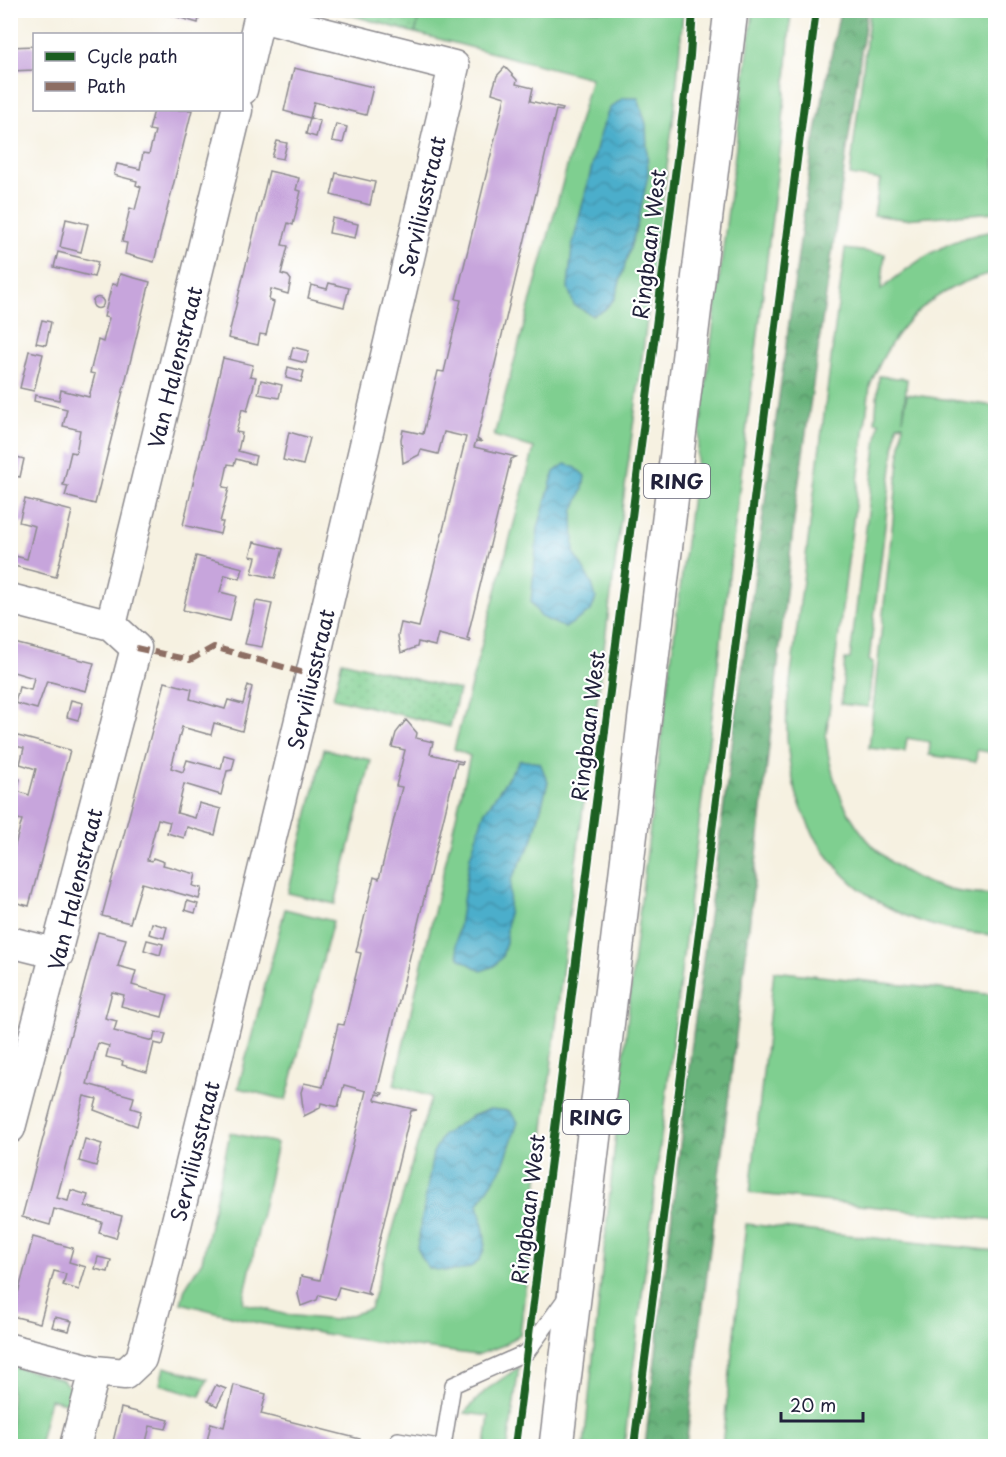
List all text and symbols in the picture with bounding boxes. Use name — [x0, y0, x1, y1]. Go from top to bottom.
legend — [33, 33, 243, 111]
text: Cycle path — [87, 42, 178, 69]
text: Path — [87, 72, 126, 99]
street label: Serviliusstraat — [389, 132, 453, 280]
street label: Ringbaan West — [623, 167, 673, 321]
street label: Van Halenstraat — [138, 283, 210, 451]
road number: RING — [644, 464, 710, 498]
street label: Serviliusstraat — [278, 605, 342, 753]
street label: Ringbaan West — [562, 649, 612, 803]
street label: Van Halenstraat — [38, 805, 110, 973]
street label: Serviliusstraat — [161, 1077, 227, 1225]
road number: RING — [563, 1100, 629, 1134]
street label: Ringbaan West — [502, 1132, 552, 1286]
scale bar — [781, 1385, 864, 1423]
text: 20 m — [790, 1391, 836, 1418]

